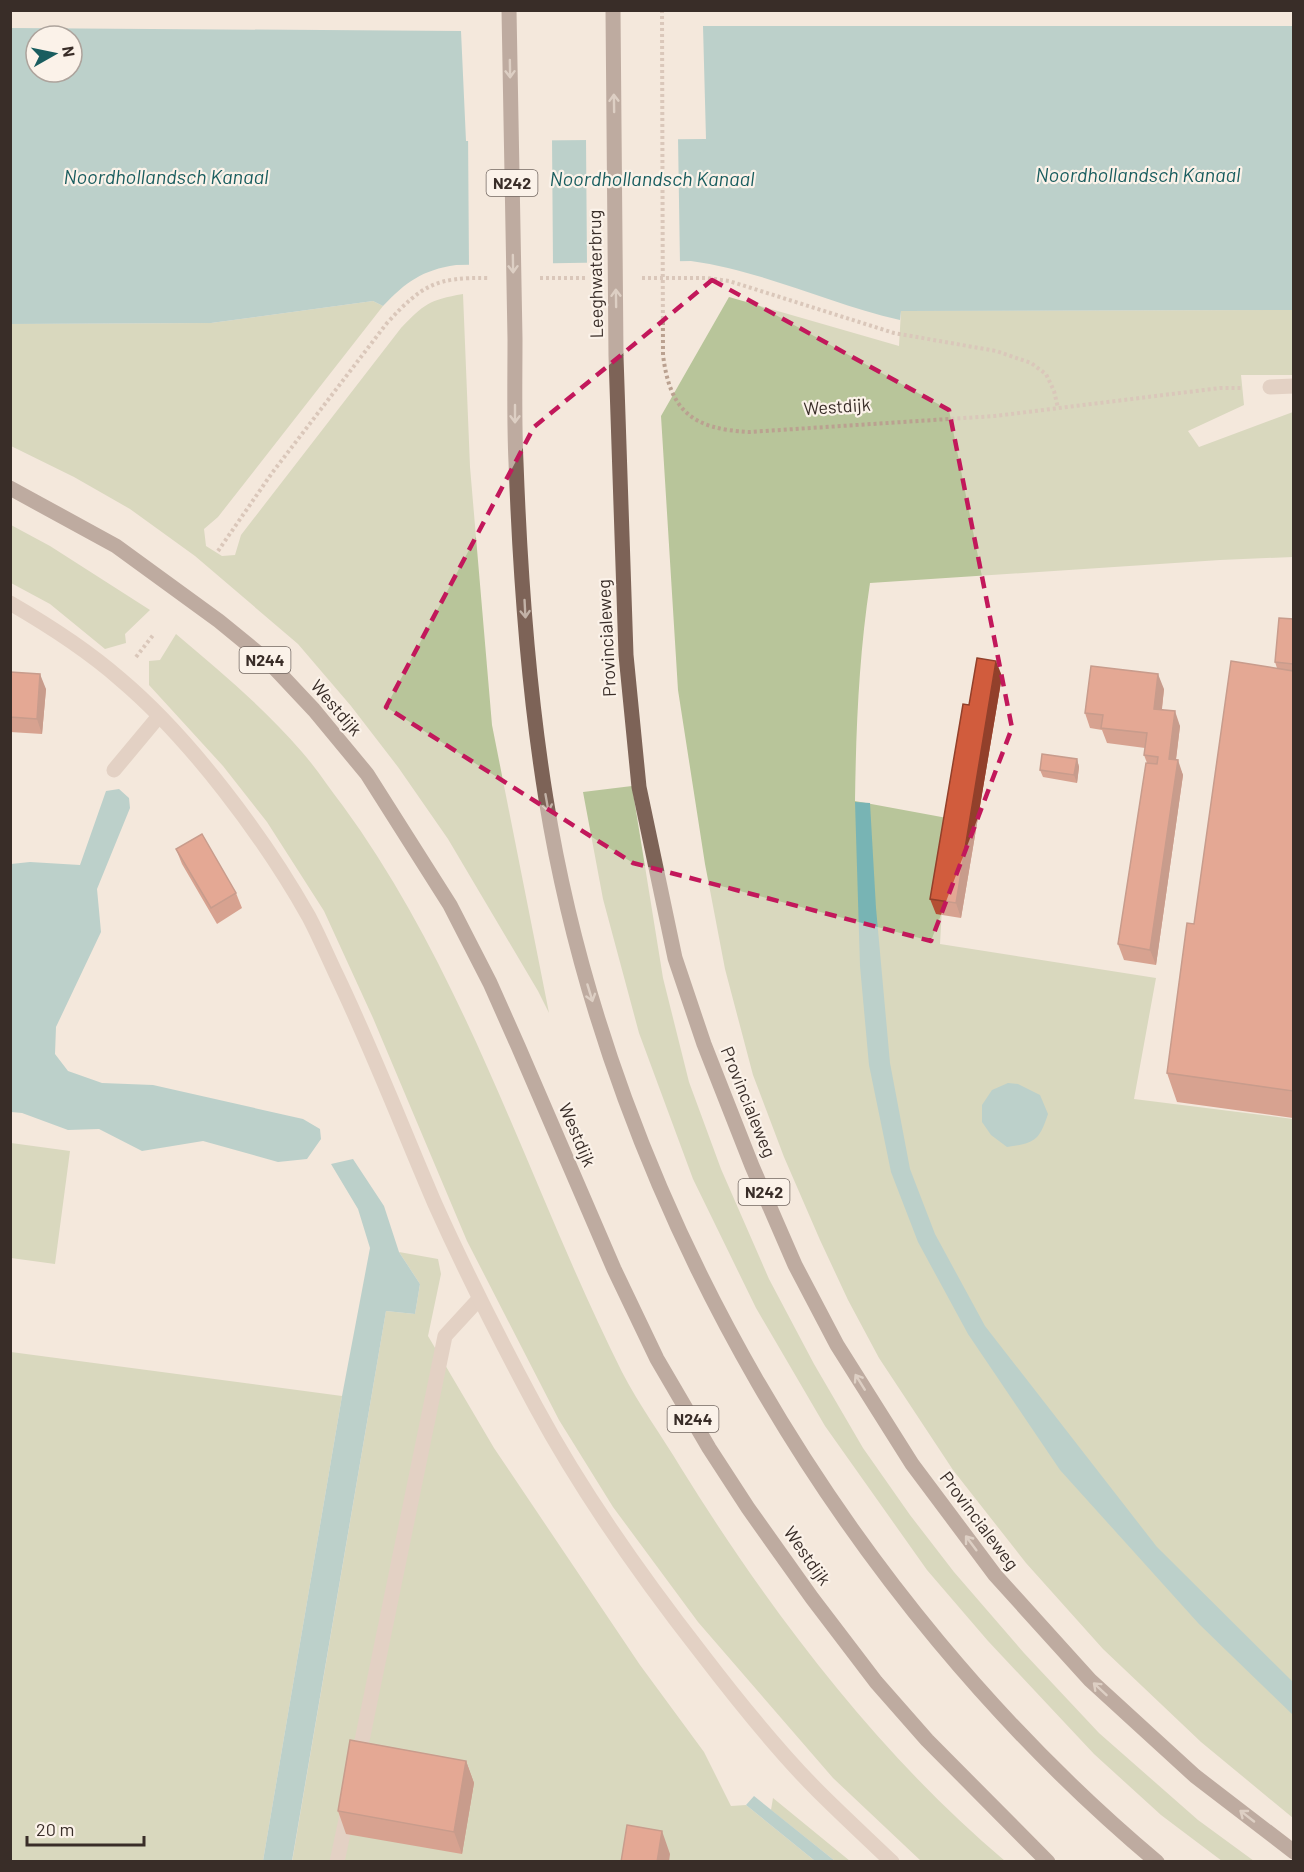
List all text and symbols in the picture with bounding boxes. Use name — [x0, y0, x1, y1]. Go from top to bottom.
north arrow — [24, 24, 84, 84]
text: N — [59, 45, 80, 58]
one-way arrow — [504, 58, 516, 78]
one-way arrow — [608, 93, 620, 113]
water label: Noordhollandsch Kanaal — [1035, 162, 1241, 186]
water label: Noordhollandsch Kanaal — [63, 164, 269, 188]
water label: Noordhollandsch Kanaal — [549, 166, 755, 190]
road number: N242 — [486, 170, 538, 196]
street label: Leeghwaterbrug — [583, 210, 607, 338]
one-way arrow — [508, 253, 519, 273]
one-way arrow — [610, 288, 622, 308]
street label: Westdijk — [803, 393, 871, 419]
one-way arrow — [509, 404, 521, 424]
street label: Provincialeweg — [592, 579, 620, 697]
one-way arrow — [519, 599, 530, 619]
road number: N244 — [240, 647, 290, 673]
street label: Westdijk — [306, 675, 367, 740]
one-way arrow — [542, 792, 553, 812]
one-way arrow — [585, 983, 596, 1002]
street label: Provincialeweg — [717, 1043, 781, 1160]
street label: Westdijk — [555, 1099, 601, 1170]
road number: N242 — [738, 1179, 789, 1205]
one-way arrow — [854, 1374, 867, 1391]
road number: N244 — [668, 1406, 718, 1432]
street label: Provincialeweg — [936, 1467, 1024, 1574]
street label: Westdijk — [780, 1522, 836, 1589]
one-way arrow — [965, 1535, 978, 1551]
one-way arrow — [1093, 1682, 1108, 1696]
scale bar — [27, 1809, 144, 1847]
one-way arrow — [1239, 1810, 1255, 1823]
text: 20 m — [36, 1818, 74, 1840]

